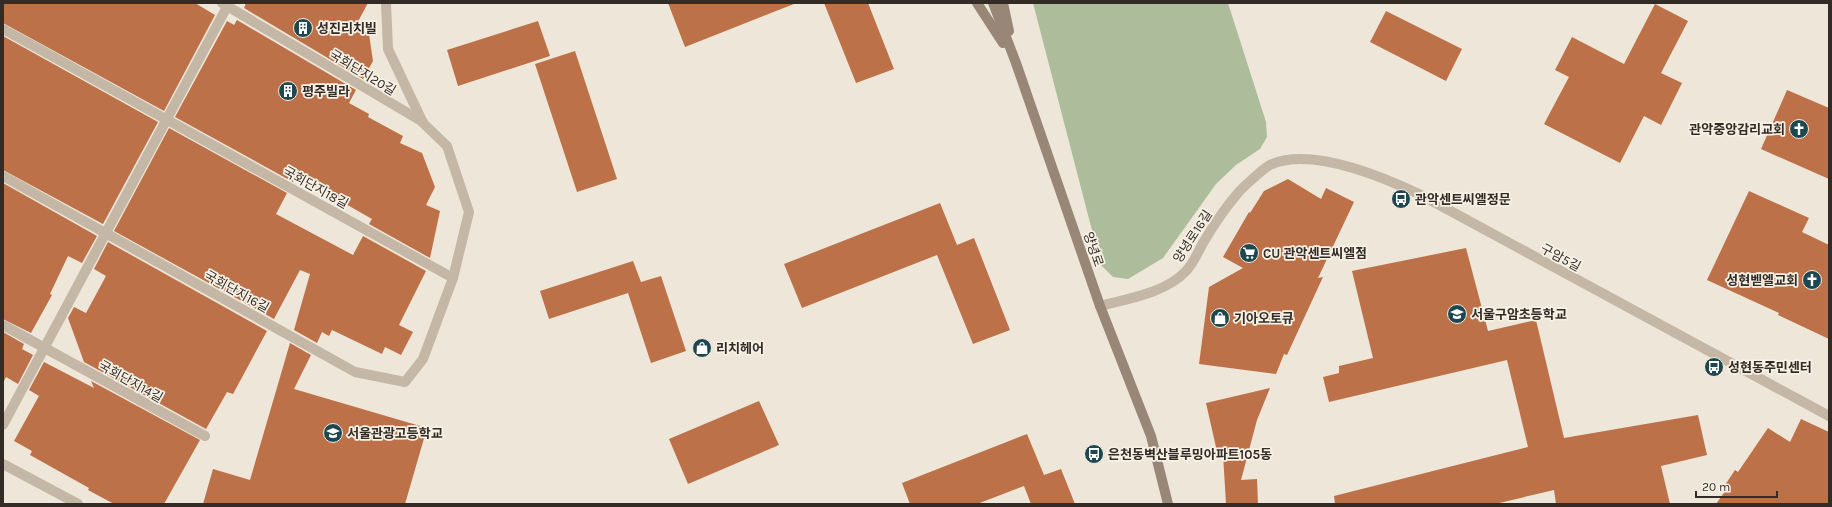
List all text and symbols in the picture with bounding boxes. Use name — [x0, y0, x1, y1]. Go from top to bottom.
building icon: 성진리치빌 — [292, 17, 314, 39]
place label: 성진리치빌 — [317, 21, 377, 36]
street label: 국회단지20길 — [327, 47, 399, 98]
building icon: 평주빌라 — [277, 80, 299, 102]
place label: 평주빌라 — [302, 84, 350, 99]
church icon: 관악중앙감리교회 — [1788, 118, 1810, 140]
place label: 관악중앙감리교회 — [1689, 122, 1785, 137]
street label: 국회단지18길 — [281, 163, 351, 211]
bus stop icon: 관악센트씨엘정문 — [1390, 188, 1412, 210]
place label: 관악센트씨엘정문 — [1415, 192, 1511, 207]
street label: 양녕로16길 — [1170, 207, 1215, 265]
street label: 양녕로 — [1081, 230, 1106, 269]
street label: 구암5길 — [1538, 241, 1583, 274]
supermarket icon: CU 관악센트씨엘점 — [1238, 242, 1260, 264]
place label: CU 관악센트씨엘점 — [1263, 246, 1367, 261]
street label: 국회단지16길 — [202, 268, 272, 315]
church icon: 성현벧엘교회 — [1801, 269, 1823, 291]
place label: 성현벧엘교회 — [1726, 273, 1798, 288]
school or university icon: 서울구암초등학교 — [1446, 303, 1468, 325]
shop icon: 기아오토큐 — [1209, 307, 1231, 329]
place label: 서울구암초등학교 — [1471, 307, 1567, 322]
place label: 기아오토큐 — [1234, 311, 1294, 326]
shop icon: 리치헤어 — [691, 337, 713, 359]
place label: 리치헤어 — [716, 341, 764, 356]
bus stop icon: 성현동주민센터 — [1703, 356, 1725, 378]
street label: 국회단지14길 — [96, 358, 166, 405]
place label: 성현동주민센터 — [1728, 360, 1812, 375]
school or university icon: 서울관광고등학교 — [322, 422, 344, 444]
place label: 서울관광고등학교 — [347, 426, 443, 441]
bus stop icon: 은천동벽산블루밍아파트105동 — [1083, 443, 1105, 465]
place label: 은천동벽산블루밍아파트105동 — [1108, 447, 1272, 462]
scale bar — [1696, 473, 1777, 499]
text: 20 m — [1702, 480, 1730, 494]

